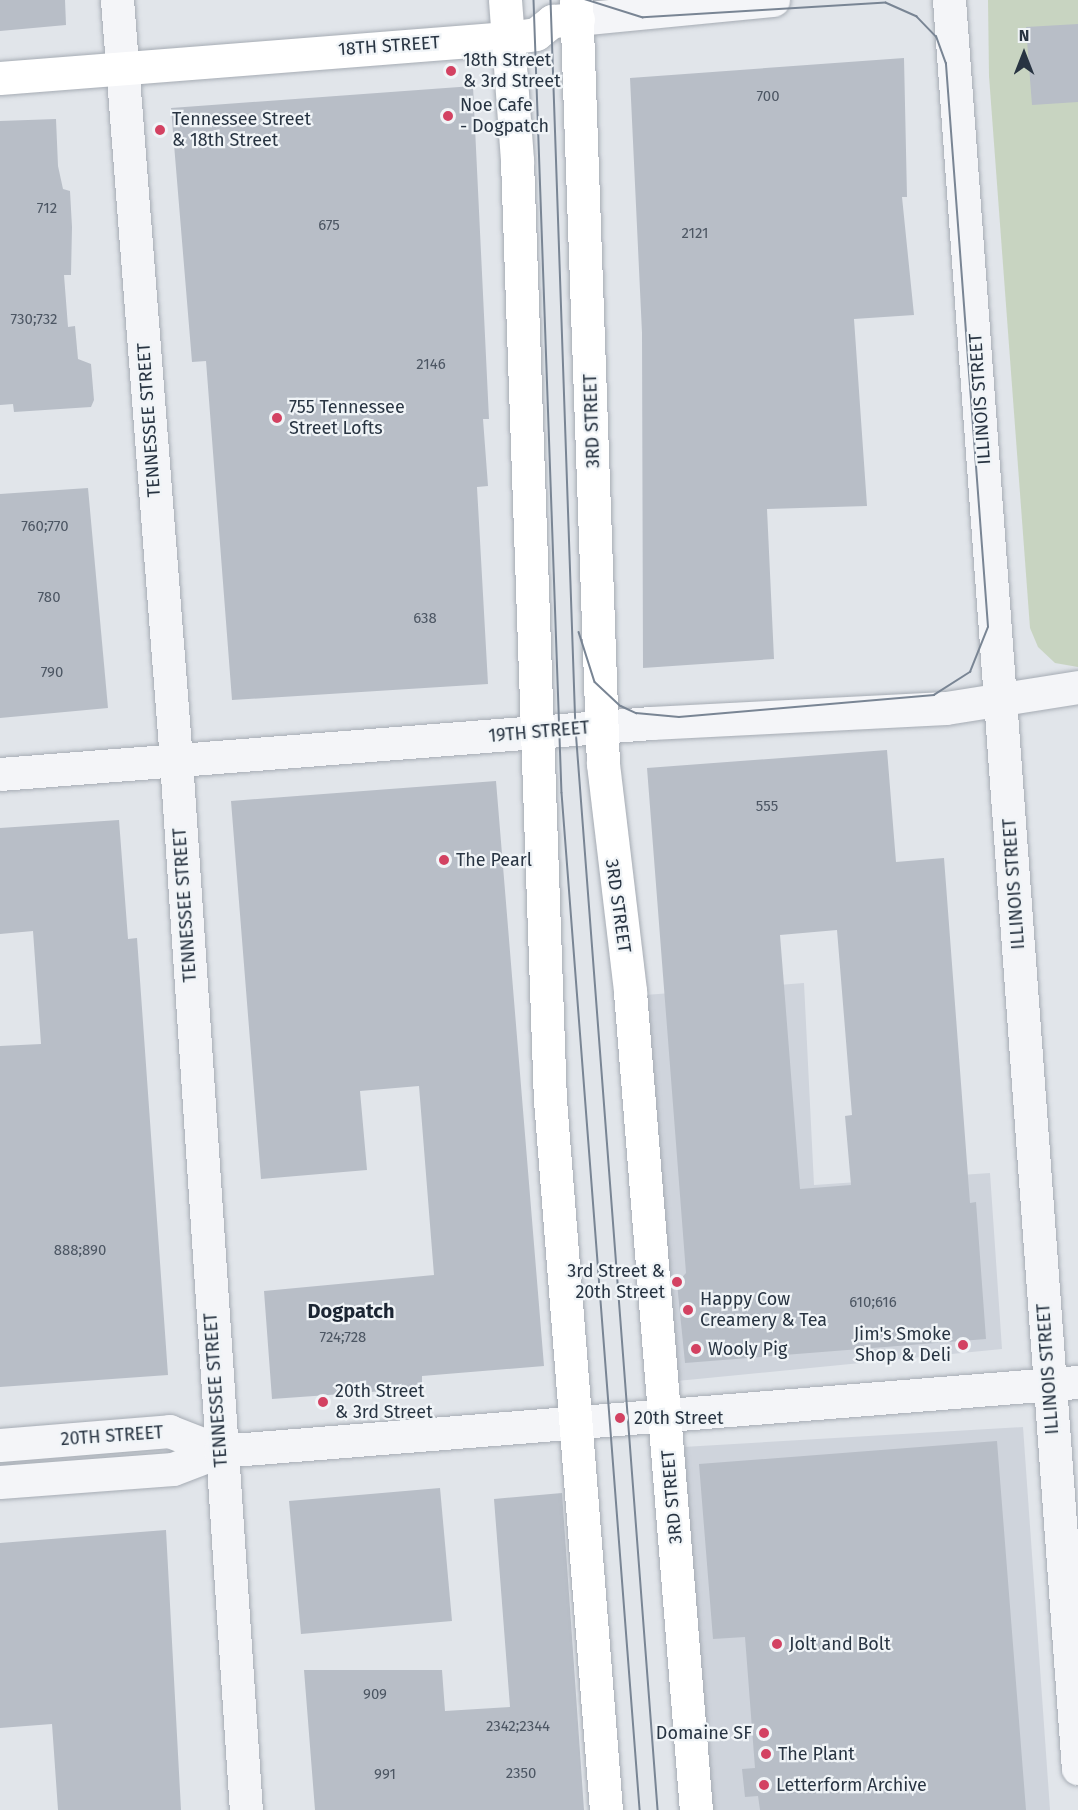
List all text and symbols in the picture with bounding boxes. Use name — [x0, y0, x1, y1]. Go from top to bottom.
north arrow — [994, 24, 1054, 84]
text: N — [1019, 26, 1029, 45]
street label: 18TH STREET — [337, 32, 441, 60]
place label: 18th Street & 3rd Street — [463, 50, 561, 92]
marker: 18th Street & 3rd Street — [444, 64, 458, 78]
house number: 700 — [756, 88, 780, 106]
place label: Noe Cafe - Dogpatch — [460, 95, 549, 138]
place label: Tennessee Street & 18th Street — [172, 109, 311, 152]
marker: Noe Cafe - Dogpatch — [441, 109, 455, 123]
marker: Tennessee Street & 18th Street — [153, 123, 167, 137]
house number: 712 — [37, 200, 57, 218]
house number: 675 — [318, 217, 340, 235]
house number: 2121 — [681, 225, 709, 243]
house number: 730;732 — [11, 311, 57, 329]
street label: ILLINOIS STREET — [965, 333, 995, 465]
street label: TENNESSEE STREET — [133, 342, 165, 498]
house number: 2146 — [416, 356, 446, 374]
street label: 3RD STREET — [580, 373, 604, 469]
place label: 755 Tennessee Street Lofts — [289, 397, 405, 440]
marker: 755 Tennessee Street Lofts — [270, 411, 284, 425]
house number: 760;770 — [21, 518, 69, 536]
house number: 780 — [38, 589, 60, 607]
house number: 638 — [413, 610, 437, 628]
house number: 790 — [41, 664, 63, 682]
street label: 19TH STREET — [488, 717, 590, 747]
house number: 555 — [756, 798, 778, 816]
street label: ILLINOIS STREET — [999, 818, 1029, 950]
street label: TENNESSEE STREET — [169, 827, 201, 983]
place label: The Pearl — [456, 849, 532, 871]
marker: The Pearl — [437, 853, 451, 867]
street label: 3RD STREET — [601, 858, 635, 954]
house number: 888;890 — [54, 1242, 106, 1260]
place label: 3rd Street & 20th Street — [567, 1261, 665, 1304]
marker: 3rd Street & 20th Street — [670, 1275, 684, 1289]
place label: Happy Cow Creamery & Tea — [700, 1289, 827, 1332]
house number: 610;616 — [849, 1294, 897, 1312]
district label: Dogpatch — [308, 1299, 394, 1323]
marker: Happy Cow Creamery & Tea — [681, 1303, 695, 1317]
street label: ILLINOIS STREET — [1033, 1303, 1063, 1435]
street label: TENNESSEE STREET — [200, 1312, 232, 1468]
place label: Jim's Smoke Shop & Deli — [854, 1324, 951, 1366]
house number: 724;728 — [320, 1329, 366, 1347]
place label: Wooly Pig — [708, 1338, 787, 1360]
marker: Jim's Smoke Shop & Deli — [956, 1338, 970, 1352]
marker: Wooly Pig — [689, 1342, 703, 1356]
place label: 20th Street & 3rd Street — [335, 1381, 433, 1424]
marker: 20th Street & 3rd Street — [316, 1395, 330, 1409]
place label: 20th Street — [634, 1407, 724, 1429]
marker: 20th Street — [611, 1409, 629, 1427]
street label: 20TH STREET — [60, 1422, 164, 1450]
street label: 3RD STREET — [657, 1449, 687, 1545]
place label: Jolt and Bolt — [789, 1633, 891, 1655]
marker: Jolt and Bolt — [770, 1637, 784, 1651]
house number: 909 — [363, 1686, 387, 1704]
house number: 2342;2344 — [486, 1718, 550, 1736]
place label: Domaine SF — [656, 1722, 752, 1744]
marker: Domaine SF — [757, 1726, 771, 1740]
place label: The Plant — [778, 1743, 855, 1765]
marker: The Plant — [759, 1747, 773, 1761]
house number: 2350 — [506, 1765, 536, 1783]
house number: 991 — [374, 1766, 396, 1784]
place label: Letterform Archive — [776, 1774, 927, 1796]
marker: Letterform Archive — [757, 1778, 771, 1792]

